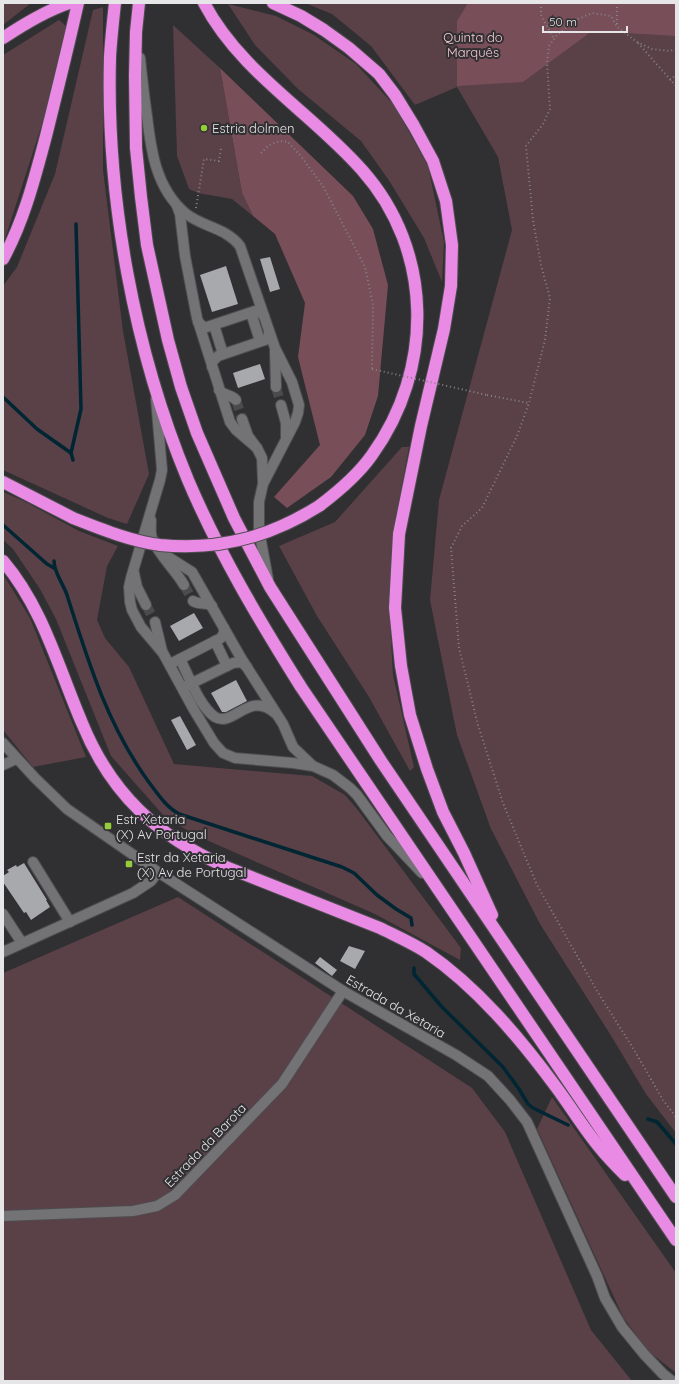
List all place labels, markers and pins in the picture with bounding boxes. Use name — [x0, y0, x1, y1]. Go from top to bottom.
place label: Estria dolmen — [212, 120, 295, 136]
marker: Estria dolmen — [199, 123, 209, 133]
place label: Estr Xetaria (X) Av Portugal — [116, 811, 207, 842]
marker: Estr Xetaria (X) Av Portugal — [103, 821, 113, 831]
place label: Estr da Xetaria (X) Av de Portugal — [137, 849, 246, 880]
marker: Estr da Xetaria (X) Av de Portugal — [124, 859, 134, 869]

